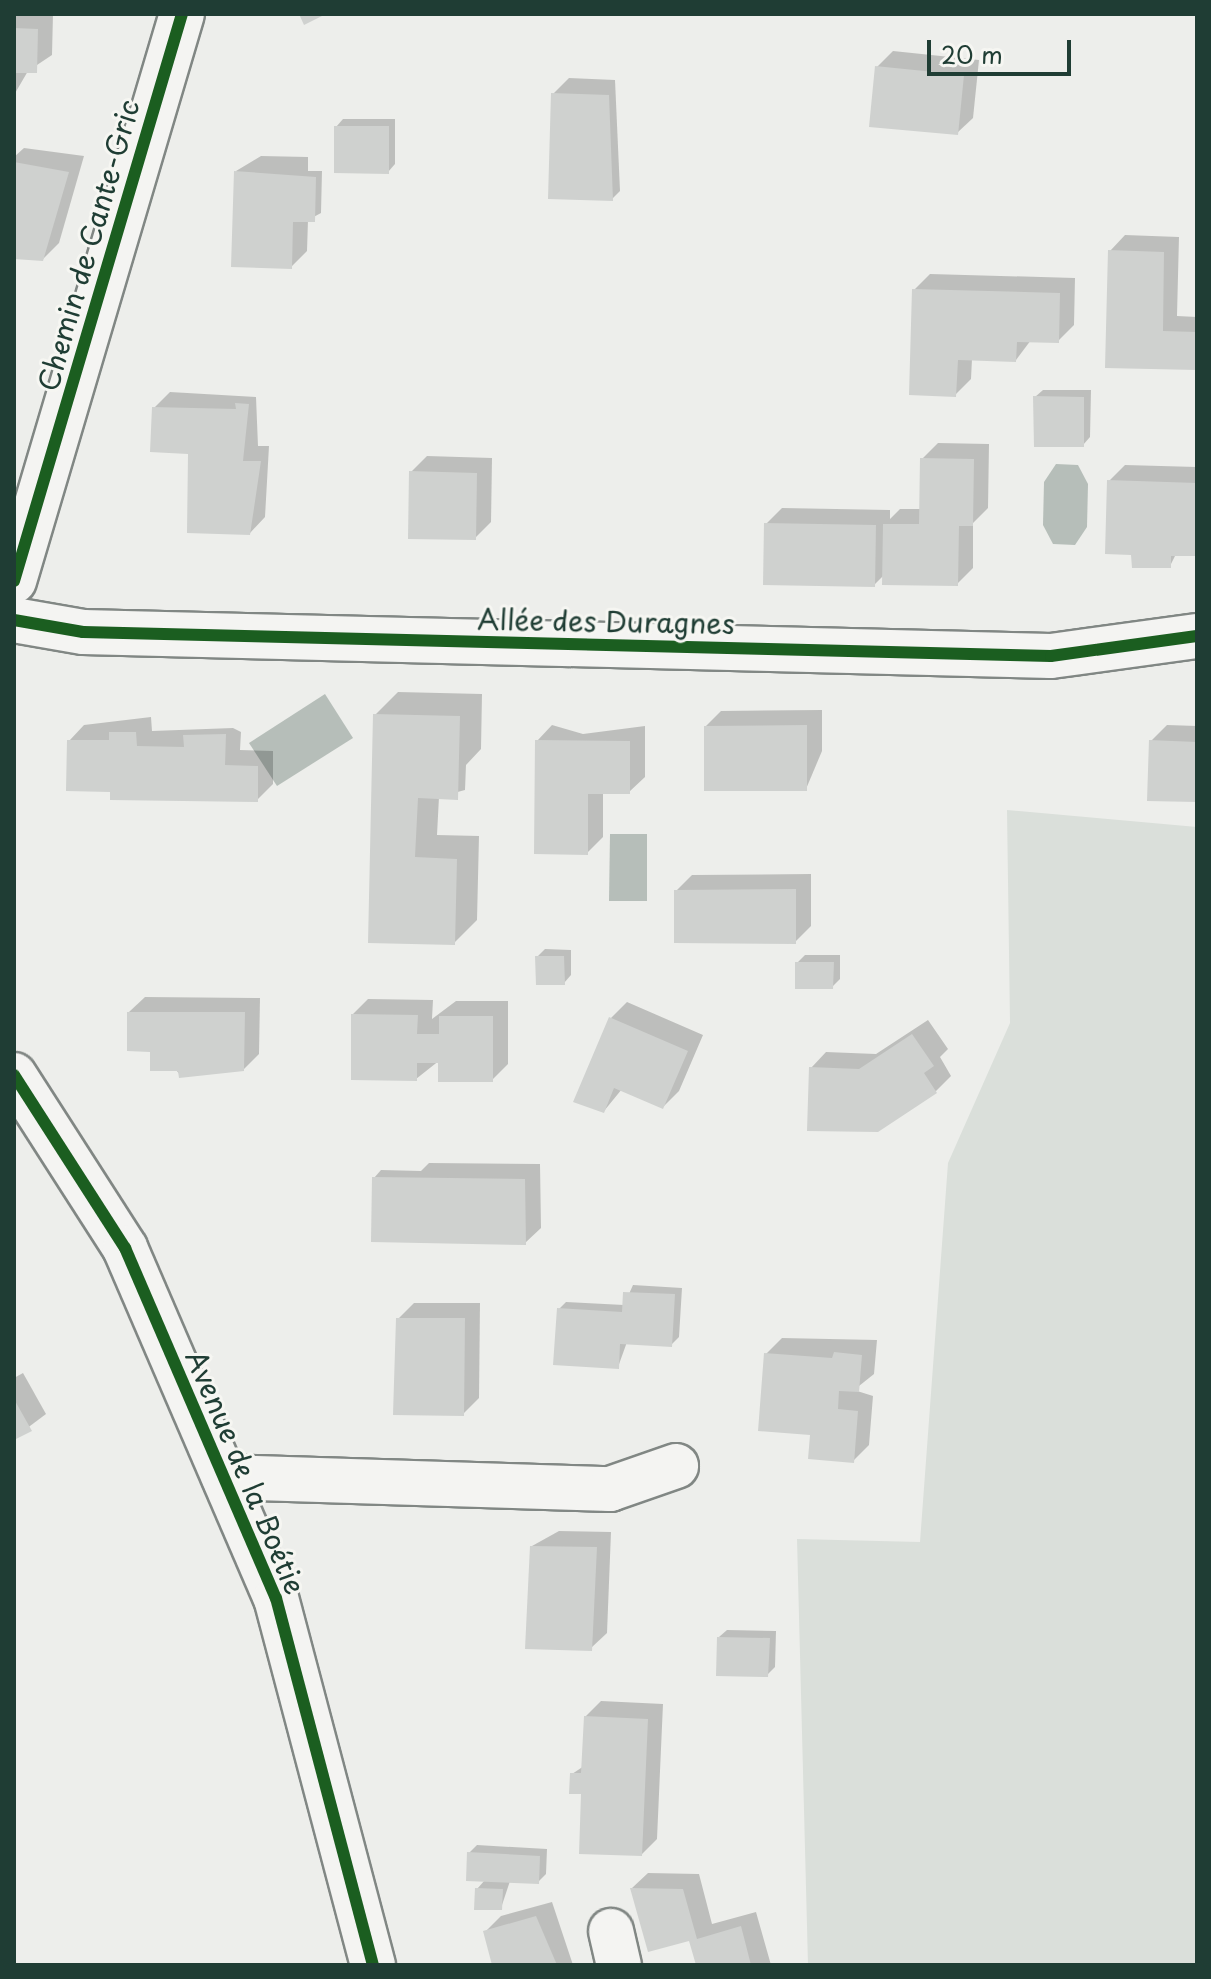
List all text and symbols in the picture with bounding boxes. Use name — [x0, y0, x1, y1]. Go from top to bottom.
scale bar — [931, 24, 1075, 74]
text: 20 m — [941, 36, 1003, 72]
street label: Chemin de Cante-Gric — [30, 95, 146, 395]
street label: Allée des Duragnes — [476, 602, 736, 640]
street label: Avenue de la Boétie — [179, 1344, 313, 1600]

